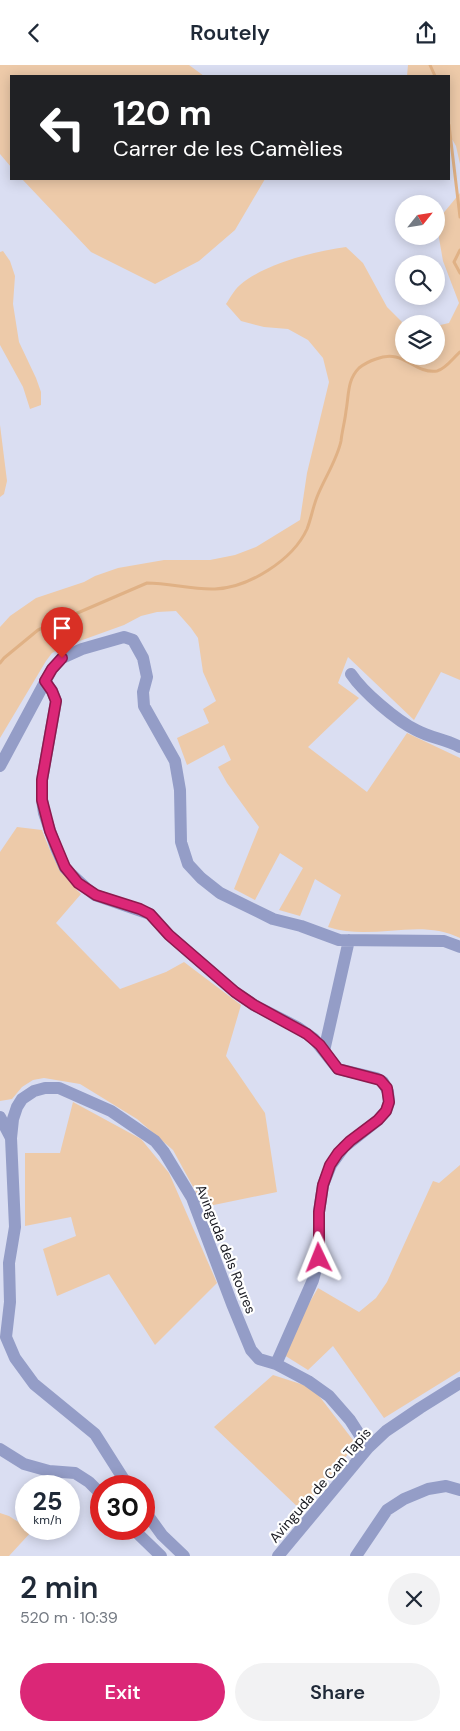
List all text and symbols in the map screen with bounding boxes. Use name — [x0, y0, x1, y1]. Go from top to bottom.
text: Routely — [190, 18, 270, 47]
icon: back — [20, 19, 48, 47]
icon: share — [412, 19, 440, 47]
text: 120 m — [113, 90, 212, 136]
icon: left — [30, 95, 95, 160]
text: Carrer de les Camèlies — [113, 134, 343, 163]
north arrow — [395, 195, 445, 245]
map controls — [395, 195, 445, 365]
button: search — [395, 255, 445, 305]
button: layers — [395, 315, 445, 365]
pin — [41, 607, 83, 658]
icon: arrive — [48, 614, 76, 642]
street label: Avinguda dels Roures — [192, 1182, 260, 1316]
position arrow — [292, 1231, 344, 1283]
street label: Avinguda de Can Tapis — [265, 1424, 375, 1546]
speed limit sign: 30 — [90, 1475, 155, 1540]
text: 25 — [33, 1485, 62, 1518]
text: km/h — [33, 1512, 62, 1528]
text: 2 min — [20, 1568, 98, 1607]
button: close — [388, 1573, 440, 1625]
text: 520 m · 10:39 — [20, 1607, 118, 1628]
button: Exit — [20, 1663, 225, 1721]
button: Share — [235, 1663, 440, 1721]

